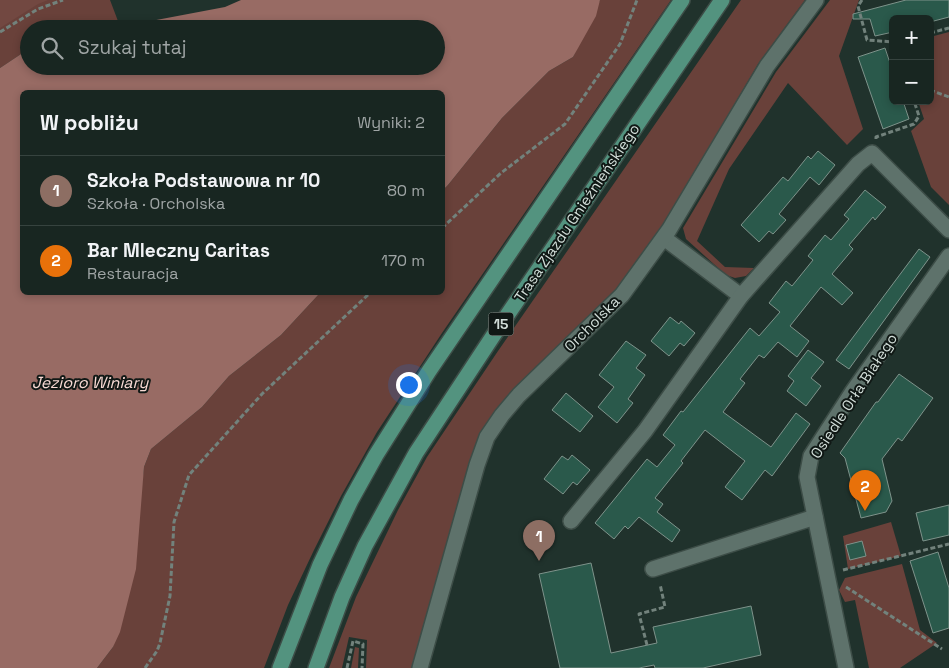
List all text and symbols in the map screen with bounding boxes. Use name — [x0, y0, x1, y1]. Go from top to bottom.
map controls — [889, 15, 934, 105]
button: + — [889, 15, 934, 60]
search box — [20, 20, 445, 75]
icon: search — [38, 34, 66, 62]
text: Szukaj tutaj — [78, 35, 186, 60]
button: − — [889, 60, 934, 105]
text: W pobliżu — [40, 109, 139, 136]
text: Wyniki: 2 — [357, 112, 425, 133]
street label: Trasa Zjazdu Gnieźnieńskiego — [510, 120, 643, 305]
text: Szkoła Podstawowa nr 10 — [87, 168, 320, 193]
text: 1 — [52, 180, 60, 201]
text: 80 m — [387, 180, 425, 201]
text: Szkoła · Orcholska — [87, 193, 225, 214]
text: Bar Mleczny Caritas — [87, 238, 270, 263]
text: 2 — [51, 250, 61, 271]
text: 170 m — [381, 250, 425, 271]
text: Restauracja — [87, 263, 178, 284]
street label: Orcholska — [560, 292, 624, 355]
road number: 15 — [488, 312, 514, 336]
street label: Osiedle Orła Białego — [806, 330, 901, 462]
water label: Jezioro Winiary — [32, 372, 150, 393]
your location — [396, 372, 422, 398]
pin: 2 — [849, 470, 881, 511]
pin: 1 — [523, 520, 555, 561]

